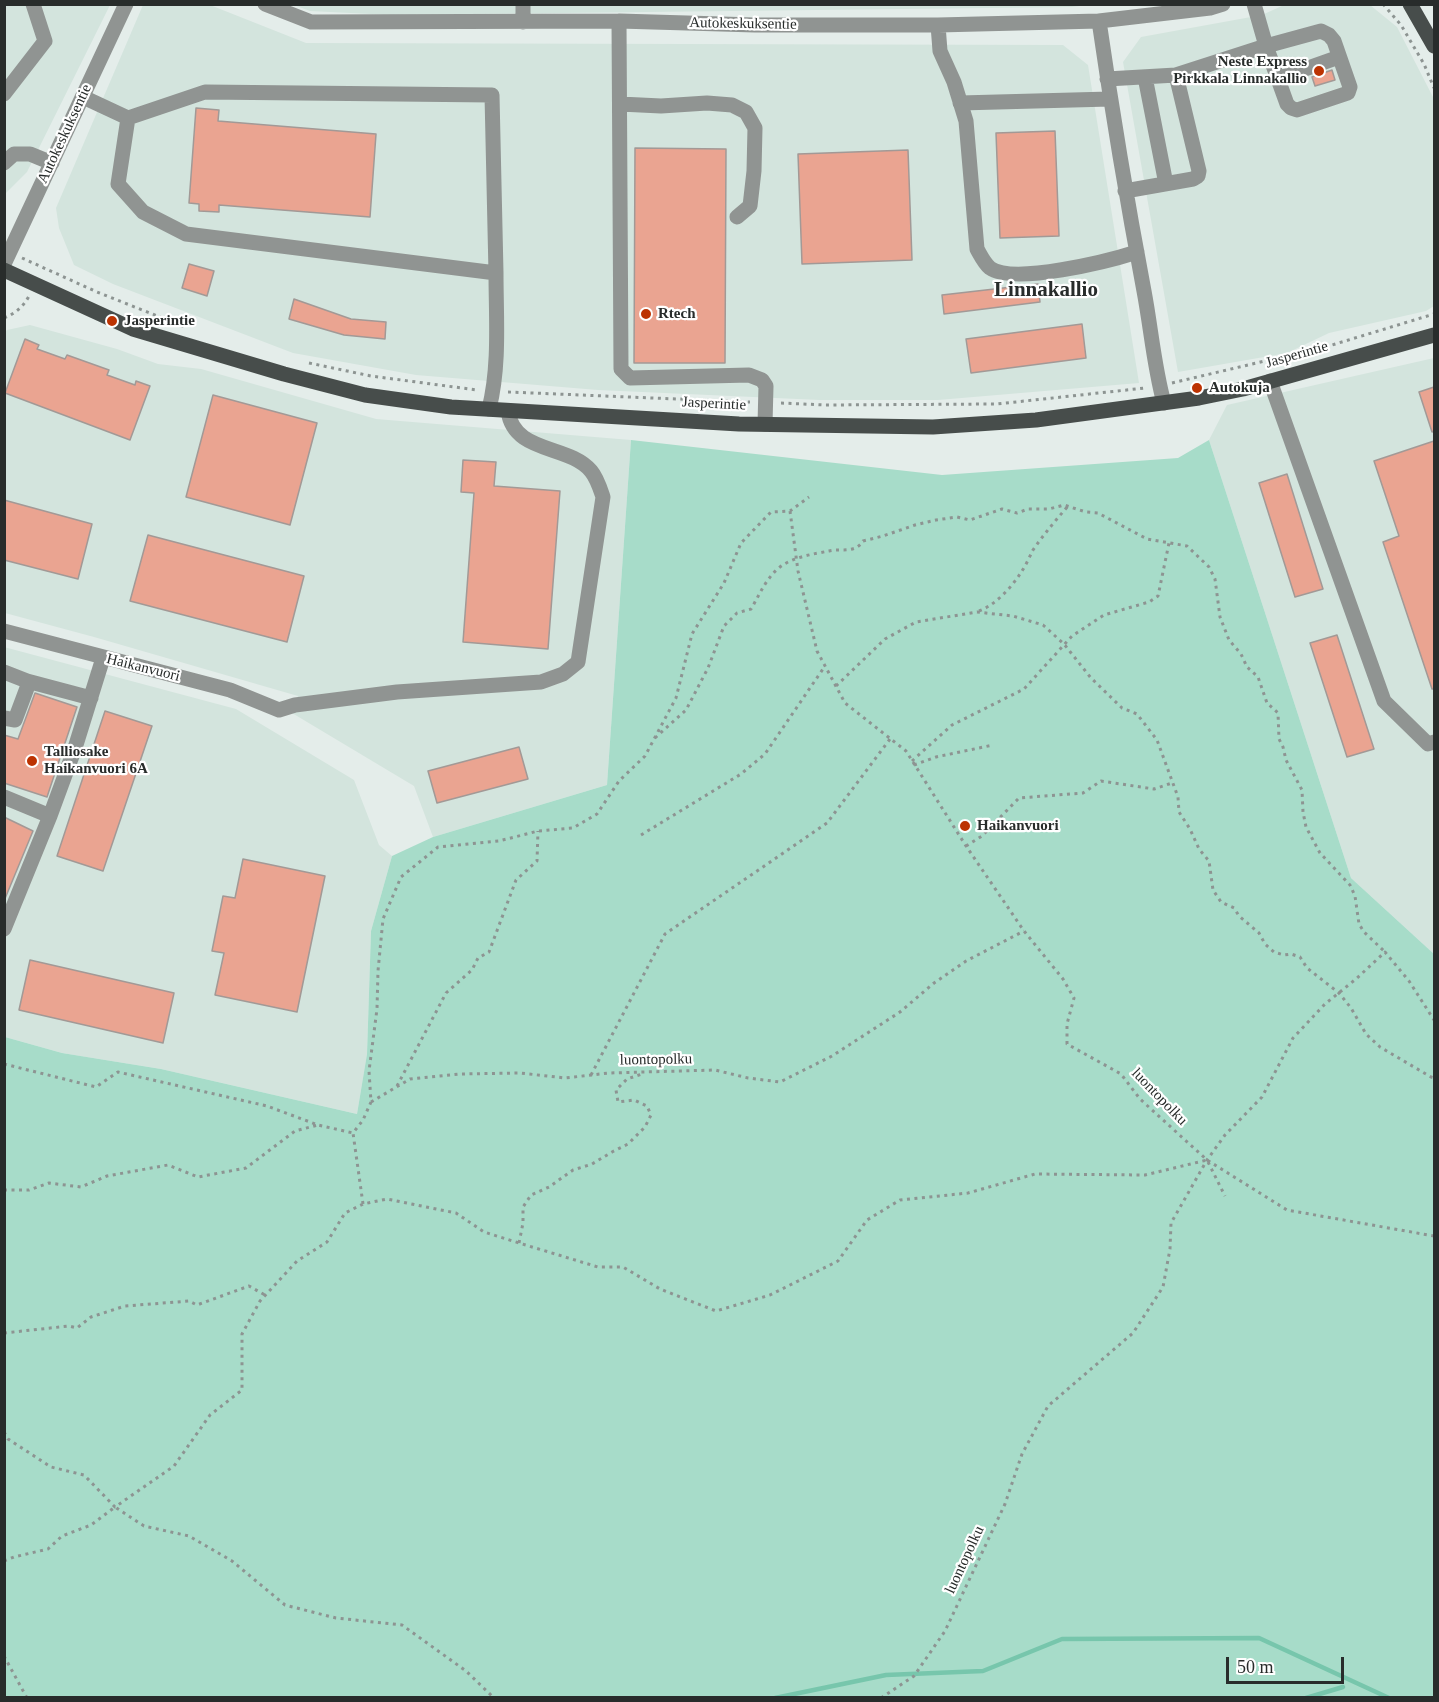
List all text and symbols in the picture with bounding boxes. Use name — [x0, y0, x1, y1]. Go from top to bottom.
street label: Autokeskuksentie — [689, 14, 797, 34]
place label: Neste Express Pirkkala Linnakallio — [1173, 53, 1307, 88]
marker: Neste Express Pirkkala Linnakallio — [1312, 64, 1326, 78]
street label: Autokeskuksentie — [34, 81, 96, 187]
district label: Linnakallio — [994, 278, 1098, 304]
place label: Rtech — [658, 305, 695, 323]
marker: Rtech — [639, 307, 653, 321]
place label: Jasperintie — [124, 312, 195, 330]
marker: Jasperintie — [105, 314, 119, 328]
street label: Jasperintie — [1264, 338, 1330, 372]
place label: Autokuja — [1209, 379, 1270, 397]
marker: Autokuja — [1190, 381, 1204, 395]
street label: Jasperintie — [682, 393, 746, 415]
street label: Haikanvuori — [104, 650, 182, 686]
place label: Talliosake Haikanvuori 6A — [44, 743, 148, 778]
marker: Talliosake Haikanvuori 6A — [25, 754, 39, 768]
place label: Haikanvuori — [977, 817, 1059, 835]
marker: Haikanvuori — [958, 819, 972, 833]
street label: luontopolku — [620, 1050, 692, 1070]
street label: luontopolku — [1127, 1065, 1191, 1129]
street label: luontopolku — [942, 1523, 988, 1597]
scale bar — [1229, 1645, 1348, 1683]
text: 50 m — [1237, 1657, 1274, 1677]

